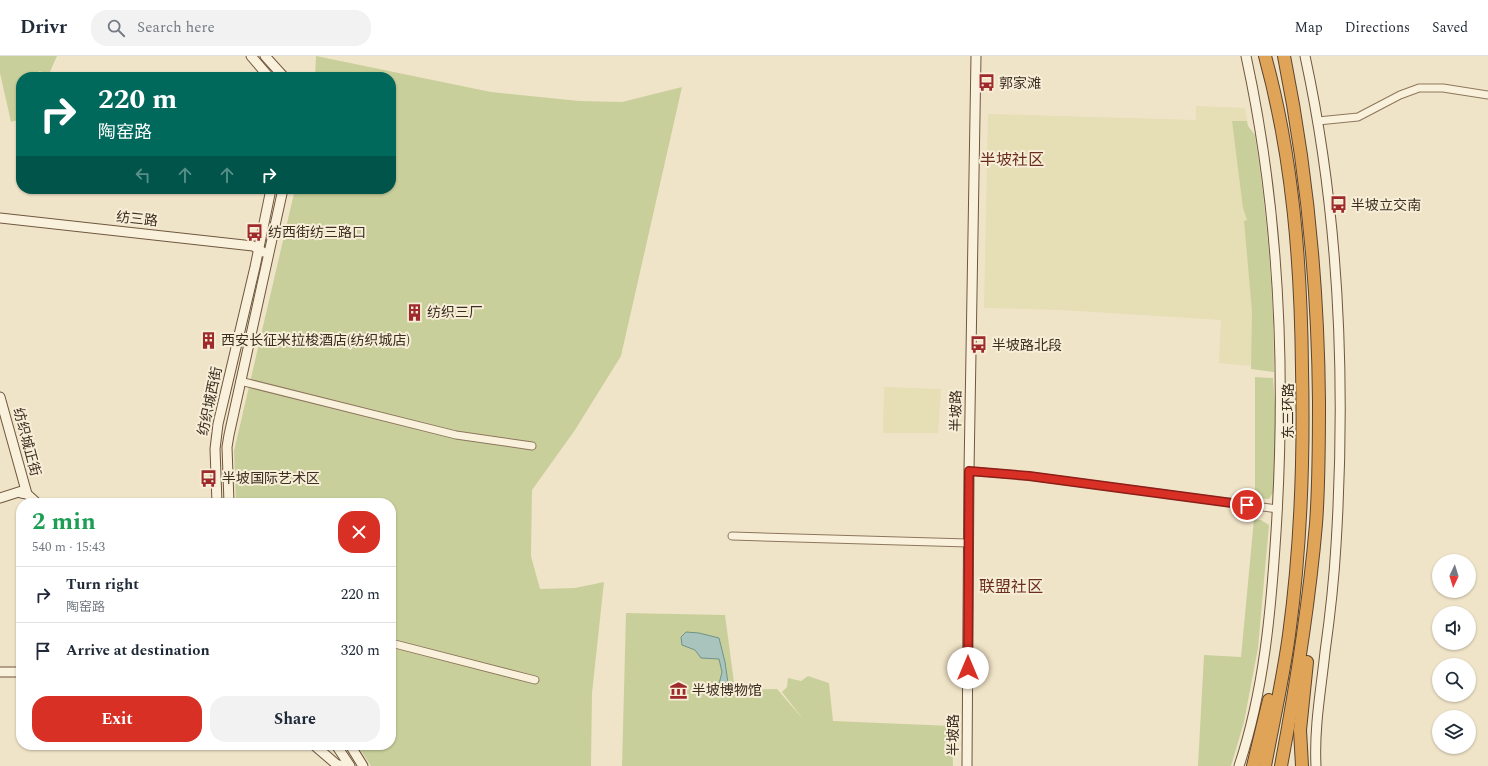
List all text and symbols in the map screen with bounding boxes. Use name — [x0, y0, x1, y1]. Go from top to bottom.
search box — [91, 10, 371, 46]
text: Drivr — [20, 13, 67, 42]
text: Search here — [137, 16, 215, 39]
icon: search — [105, 17, 127, 39]
text: Map — [1295, 17, 1323, 38]
text: Directions — [1345, 17, 1410, 38]
text: Saved — [1432, 17, 1468, 38]
bus stop icon: 郭家滩 — [976, 73, 996, 93]
place label: 郭家滩 — [999, 73, 1041, 94]
text: 220 m — [98, 78, 177, 121]
icon: right — [32, 88, 84, 140]
text: 陶窑路 — [98, 119, 152, 146]
district label: 半坡社区 — [980, 148, 1044, 172]
icon: left — [132, 164, 154, 186]
icon: ahead — [174, 164, 196, 186]
icon: ahead — [216, 164, 238, 186]
icon: right — [258, 164, 280, 186]
bus stop icon: 半坡立交南 — [1328, 195, 1348, 215]
place label: 半坡立交南 — [1351, 195, 1421, 216]
street label: 纺三路 — [115, 206, 159, 232]
bus stop icon: 纺西街纺三路口 — [245, 222, 265, 242]
place label: 纺西街纺三路口 — [268, 222, 366, 243]
building icon: 纺织三厂 — [404, 302, 424, 322]
place label: 纺织三厂 — [427, 302, 483, 323]
building icon: 西安长征米拉梭酒店(纺织城店) — [198, 330, 218, 350]
place label: 西安长征米拉梭酒店(纺织城店) — [221, 330, 410, 351]
bus stop icon: 半坡路北段 — [969, 335, 989, 355]
place label: 半坡路北段 — [992, 335, 1062, 356]
street label: 纺织城西街 — [192, 365, 228, 437]
street label: 东三环路 — [1278, 383, 1299, 439]
street label: 半坡路 — [945, 390, 967, 432]
street label: 纺织城正街 — [8, 405, 46, 479]
bus stop icon: 半坡国际艺术区 — [199, 468, 219, 488]
place label: 半坡国际艺术区 — [222, 468, 320, 489]
pin — [1230, 488, 1264, 522]
icon: arrive — [1236, 494, 1258, 516]
text: 2 min — [32, 504, 96, 540]
button: close — [338, 511, 380, 553]
text: 540 m · 15:43 — [32, 537, 105, 557]
north arrow — [1432, 554, 1476, 598]
map controls — [1432, 554, 1476, 754]
text: Turn right — [66, 573, 139, 596]
district label: 联盟社区 — [979, 575, 1043, 599]
text: 220 m — [341, 583, 380, 606]
icon: right — [32, 584, 54, 606]
text: 陶窑路 — [66, 597, 105, 617]
button: sound — [1432, 606, 1476, 650]
text: Arrive at destination — [66, 639, 210, 662]
text: 320 m — [341, 639, 380, 662]
icon: arrive — [32, 640, 54, 662]
position arrow — [947, 647, 989, 689]
button: search — [1432, 658, 1476, 702]
museum icon: 半坡博物馆 — [669, 680, 689, 700]
place label: 半坡博物馆 — [692, 680, 762, 701]
button: Exit — [32, 696, 202, 742]
button: Share — [210, 696, 380, 742]
button: layers — [1432, 710, 1476, 754]
street label: 半坡路 — [943, 714, 964, 756]

